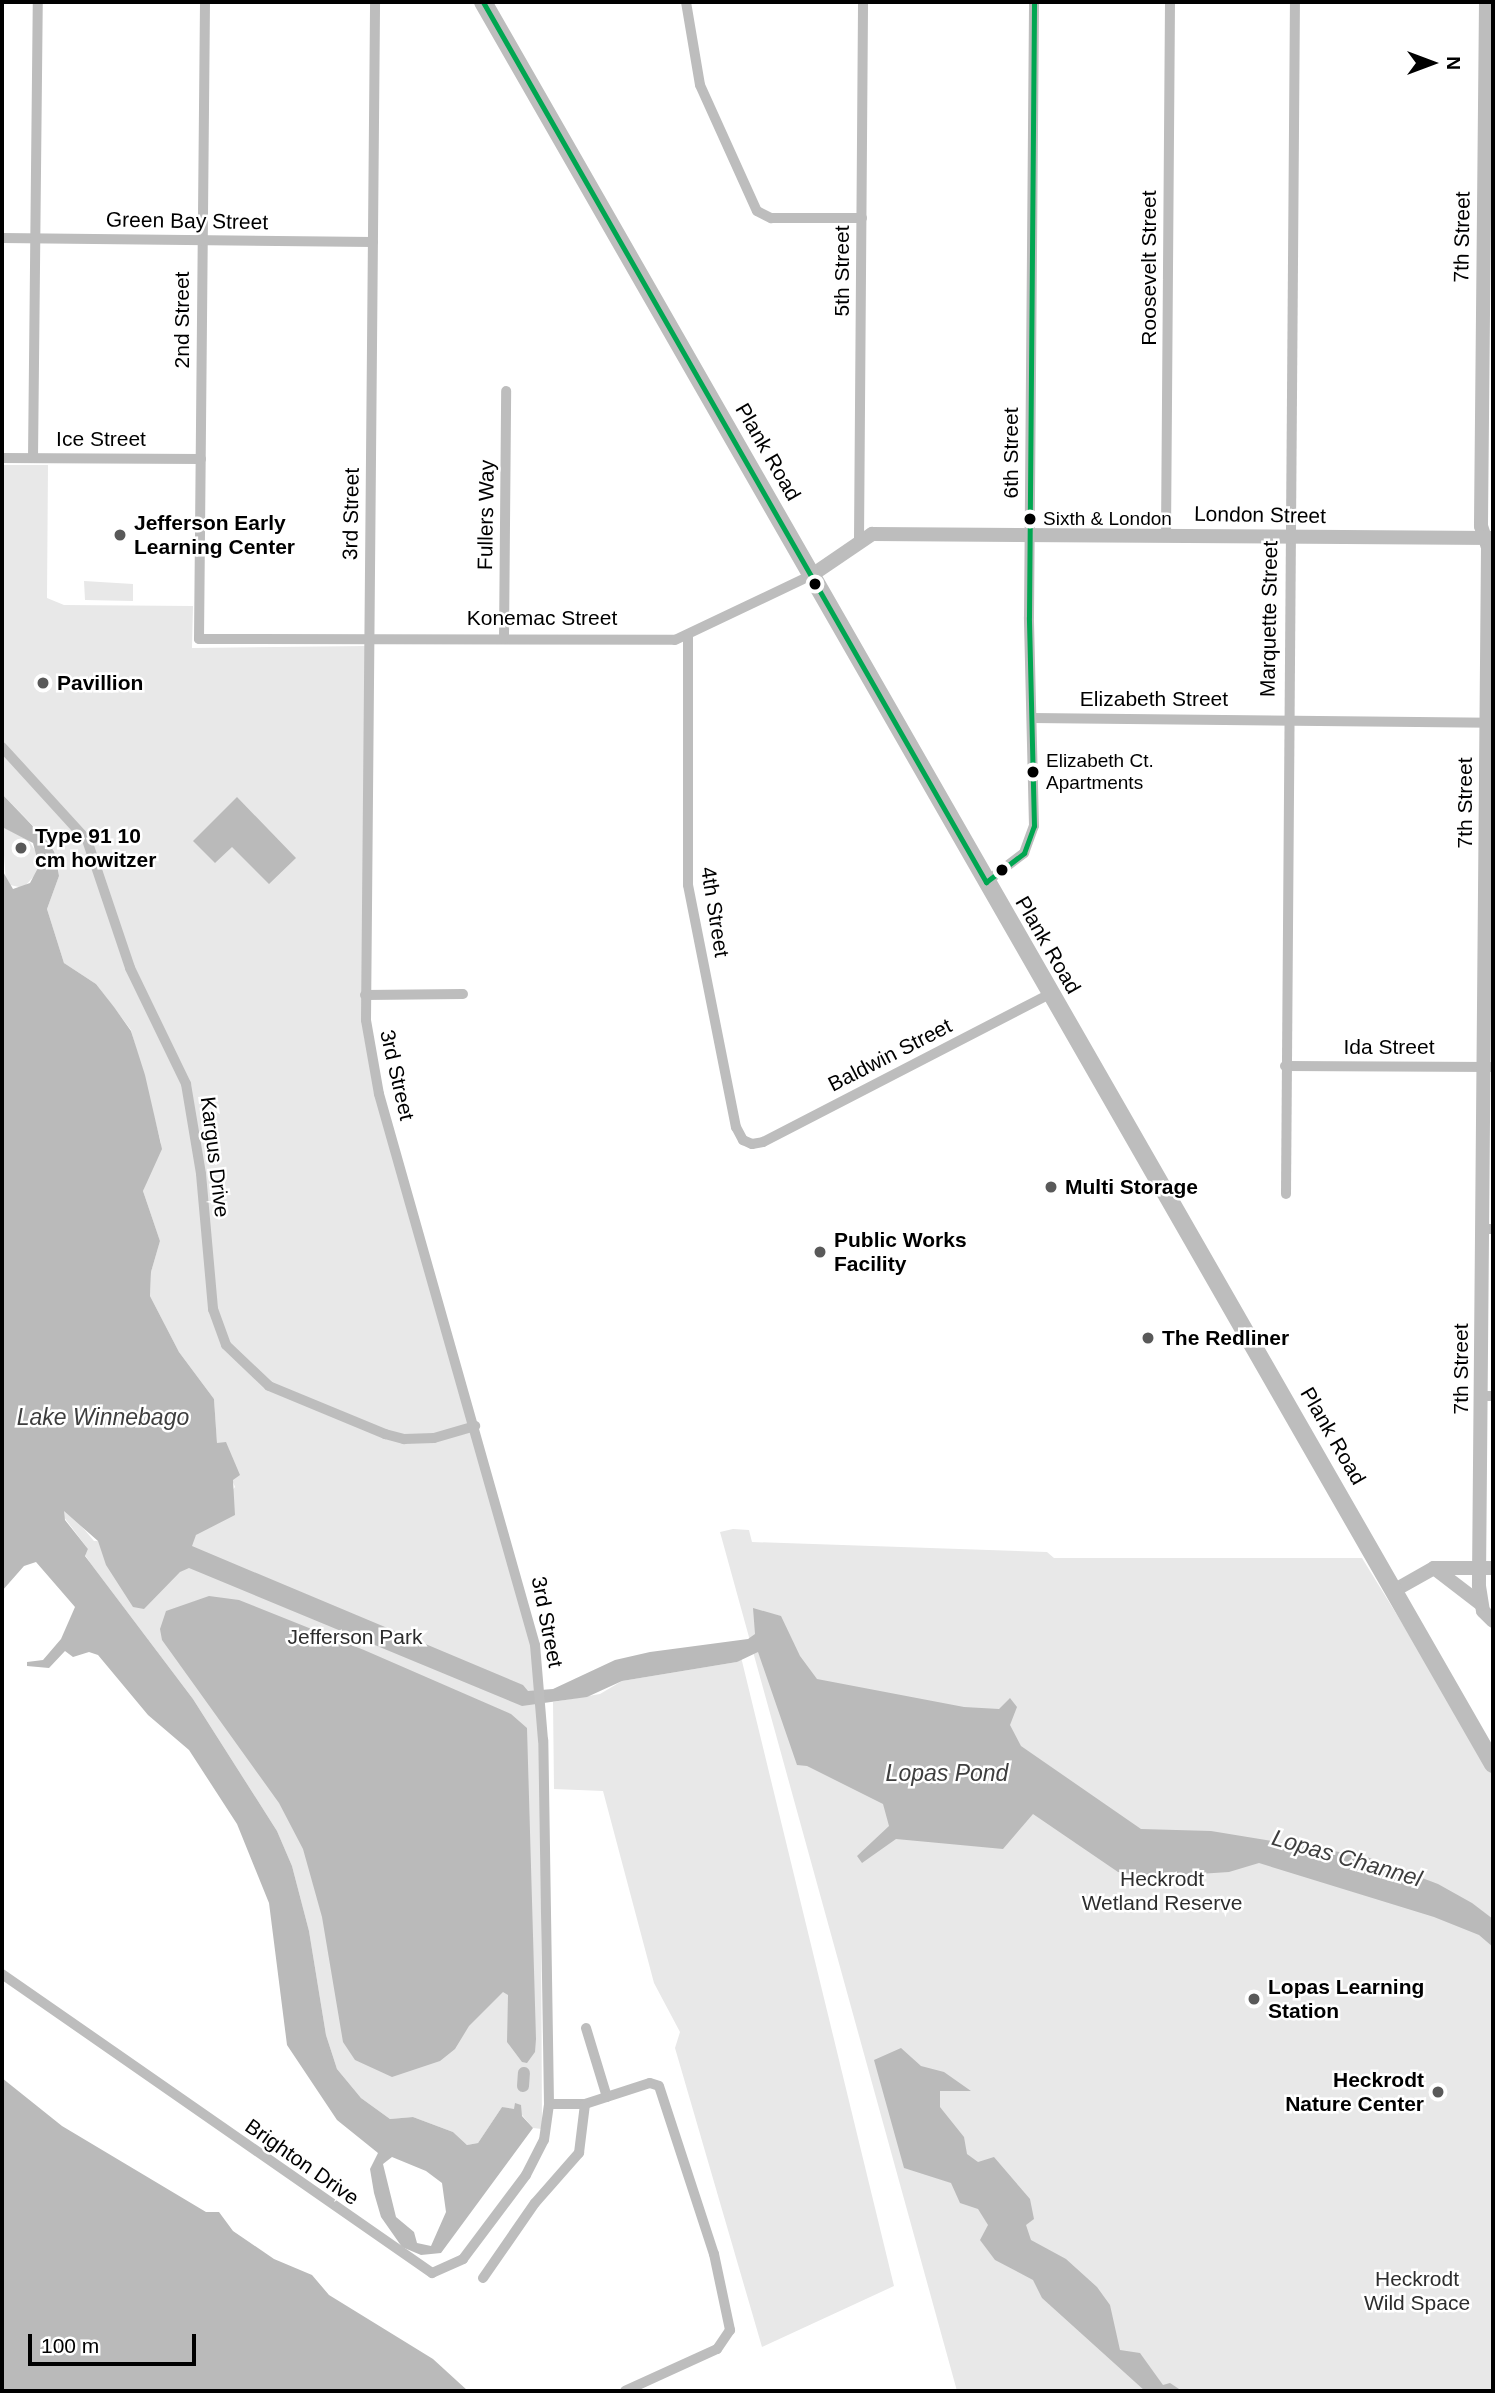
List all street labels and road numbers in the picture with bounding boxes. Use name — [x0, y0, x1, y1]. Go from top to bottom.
street label: Roosevelt Street — [1136, 190, 1162, 346]
street label: 7th Street — [1449, 191, 1475, 283]
street label: Green Bay Street — [106, 207, 268, 235]
street label: 5th Street — [829, 225, 855, 317]
street label: 2nd Street — [169, 272, 195, 368]
street label: Plank Road — [730, 399, 806, 505]
street label: 6th Street — [998, 407, 1024, 499]
street label: Ice Street — [56, 426, 146, 452]
street label: Fullers Way — [472, 460, 500, 570]
street label: 3rd Street — [338, 468, 364, 560]
street label: London Street — [1194, 501, 1326, 529]
street label: Marquette Street — [1255, 541, 1283, 697]
street label: Konemac Street — [467, 605, 617, 631]
street label: Elizabeth Street — [1080, 686, 1228, 712]
street label: 7th Street — [1452, 757, 1478, 849]
street label: 4th Street — [695, 865, 735, 959]
street label: Plank Road — [1010, 892, 1086, 998]
street label: Baldwin Street — [824, 1013, 956, 1097]
street label: 3rd Street — [374, 1027, 420, 1123]
street label: Ida Street — [1343, 1034, 1435, 1060]
street label: Kargus Drive — [195, 1095, 235, 1219]
street label: 7th Street — [1448, 1323, 1474, 1415]
street label: Plank Road — [1295, 1383, 1371, 1489]
street label: 3rd Street — [526, 1574, 568, 1670]
street label: Brighton Drive — [240, 2114, 364, 2210]

